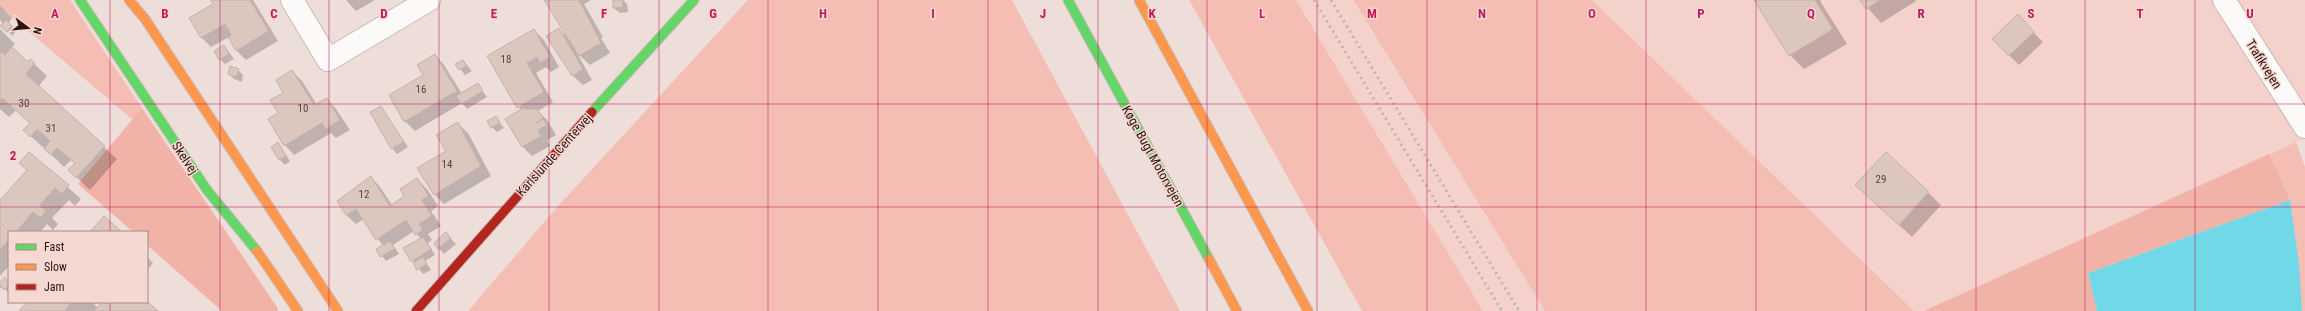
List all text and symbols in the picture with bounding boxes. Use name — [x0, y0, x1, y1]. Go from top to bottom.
text: A — [51, 6, 59, 21]
text: B — [161, 6, 169, 21]
text: C — [270, 6, 278, 21]
text: D — [380, 6, 388, 21]
text: E — [491, 6, 498, 21]
text: F — [601, 6, 607, 21]
text: G — [709, 6, 717, 21]
text: H — [819, 6, 827, 21]
text: I — [931, 6, 935, 21]
text: J — [1040, 6, 1046, 21]
text: K — [1148, 6, 1156, 21]
text: L — [1259, 6, 1265, 21]
text: M — [1367, 6, 1377, 21]
text: N — [1478, 6, 1486, 21]
text: O — [1588, 6, 1596, 21]
text: P — [1697, 6, 1705, 21]
text: Q — [1807, 6, 1815, 21]
text: R — [1917, 6, 1925, 21]
text: S — [2027, 6, 2035, 21]
text: T — [2136, 6, 2144, 21]
text: U — [2246, 6, 2254, 21]
north arrow — [8, 8, 48, 48]
text: N — [30, 26, 44, 36]
street label: Trafikvejen — [2243, 37, 2285, 91]
house number: 18 — [501, 53, 511, 66]
house number: 16 — [416, 83, 426, 96]
house number: 30 — [19, 97, 29, 110]
house number: 10 — [298, 102, 308, 115]
street label: Køge Bugt Motorvejen — [1119, 103, 1187, 209]
street label: Karlslunde Centervej — [513, 111, 595, 199]
house number: 31 — [46, 122, 56, 135]
street label: Skelvej — [169, 139, 201, 177]
text: 2 — [10, 148, 17, 163]
house number: 14 — [442, 158, 453, 171]
house number: 29 — [1876, 173, 1886, 186]
house number: 12 — [359, 188, 369, 201]
legend — [8, 231, 148, 303]
text: Fast — [44, 240, 65, 254]
text: Slow — [44, 260, 67, 274]
text: Jam — [44, 280, 65, 294]

